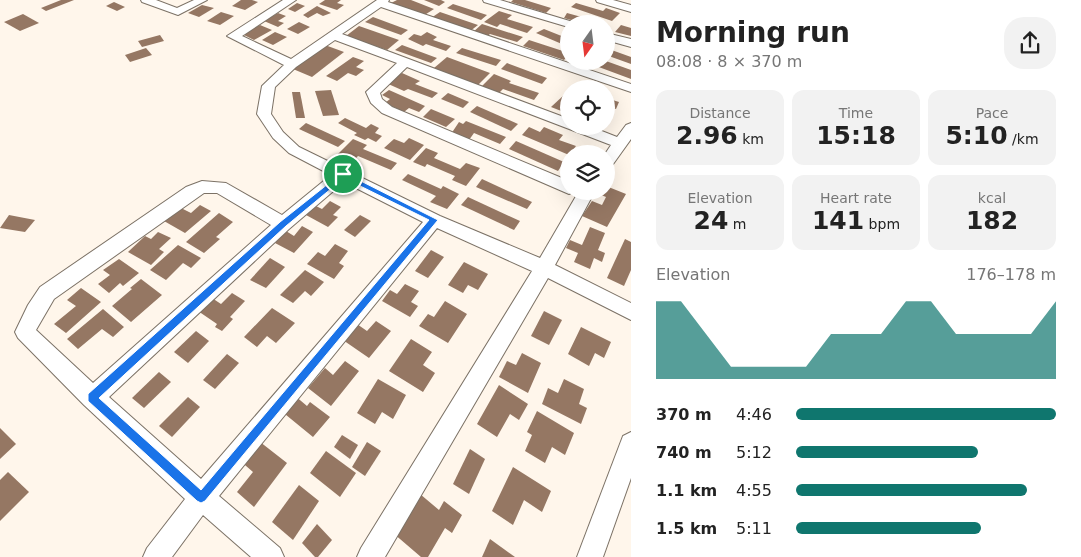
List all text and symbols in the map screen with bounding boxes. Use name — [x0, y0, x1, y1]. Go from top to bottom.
north arrow — [560, 15, 615, 70]
map controls — [560, 15, 615, 200]
text: Morning run — [656, 16, 850, 49]
button: share — [1004, 17, 1056, 69]
text: 08:08 · 8 × 370 m — [656, 52, 802, 71]
button: locate — [560, 80, 615, 135]
text: Distance — [689, 105, 751, 121]
text: Time — [839, 105, 873, 121]
text: Pace — [976, 105, 1008, 121]
text: 2.96 — [676, 121, 738, 150]
text: 15:18 — [816, 121, 896, 150]
text: 5:10 — [945, 121, 1008, 150]
text: km — [738, 131, 764, 147]
text: /km — [1008, 131, 1039, 147]
button: layers — [560, 145, 615, 200]
pin — [322, 153, 364, 195]
icon: arrive — [329, 160, 357, 188]
text: Elevation — [687, 190, 753, 206]
text: Heart rate — [820, 190, 892, 206]
text: kcal — [978, 190, 1006, 206]
text: 24 — [694, 206, 728, 235]
text: 141 — [812, 206, 864, 235]
text: 182 — [966, 206, 1018, 235]
text: m — [728, 216, 746, 232]
text: bpm — [864, 216, 900, 232]
text: Elevation — [656, 265, 730, 284]
text: 176–178 m — [966, 265, 1056, 284]
text: 370 m — [656, 405, 712, 424]
text: 4:46 — [736, 405, 772, 424]
text: 740 m — [656, 443, 712, 462]
text: 5:12 — [736, 443, 772, 462]
text: 1.1 km — [656, 481, 717, 500]
text: 4:55 — [736, 481, 772, 500]
text: 1.5 km — [656, 519, 717, 538]
text: 5:11 — [736, 519, 772, 538]

